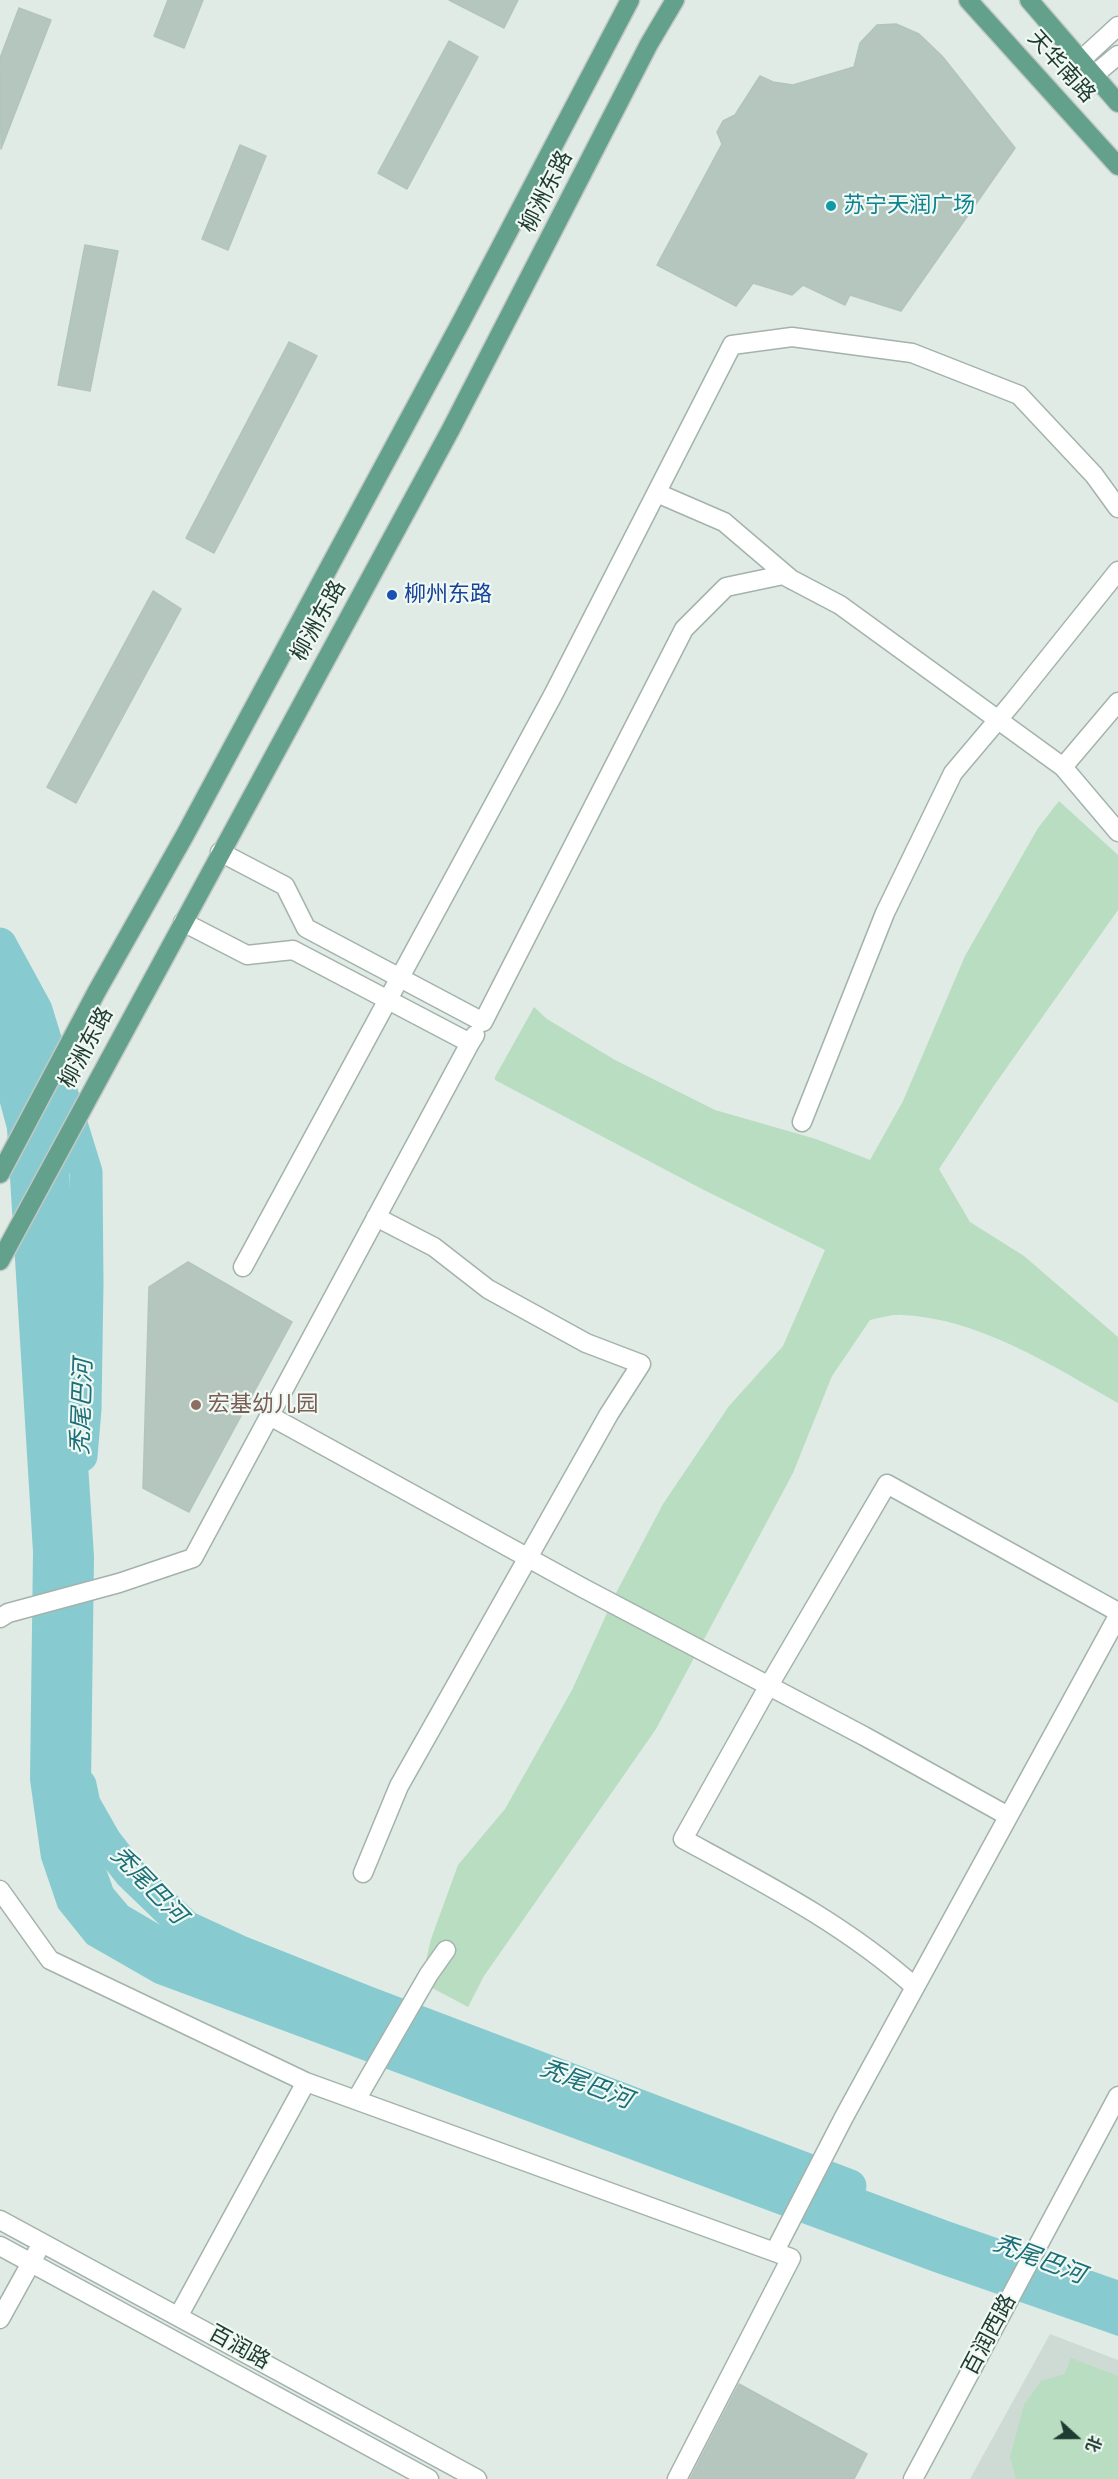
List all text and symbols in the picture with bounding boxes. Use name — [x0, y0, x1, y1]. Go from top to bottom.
street label: 天华南路 — [1022, 25, 1100, 109]
street label: 柳洲东路 — [515, 147, 579, 237]
place label: 苏宁天润广场 — [843, 193, 975, 219]
marker: 苏宁天润广场 — [824, 199, 838, 213]
street label: 柳洲东路 — [286, 576, 352, 666]
place label: 柳州东路 — [404, 582, 492, 608]
marker: 柳州东路 — [385, 588, 399, 602]
street label: 柳洲东路 — [55, 1003, 119, 1093]
water label: 秃尾巴河 — [67, 1359, 99, 1455]
place label: 宏基幼儿园 — [208, 1392, 318, 1418]
marker: 宏基幼儿园 — [189, 1398, 203, 1412]
water label: 秃尾巴河 — [104, 1841, 192, 1931]
water label: 秃尾巴河 — [536, 2054, 636, 2116]
water label: 秃尾巴河 — [989, 2229, 1089, 2291]
street label: 百润西路 — [958, 2290, 1022, 2380]
street label: 百润路 — [204, 2320, 274, 2376]
north arrow — [1046, 2407, 1106, 2467]
text: 北 — [1081, 2432, 1106, 2455]

